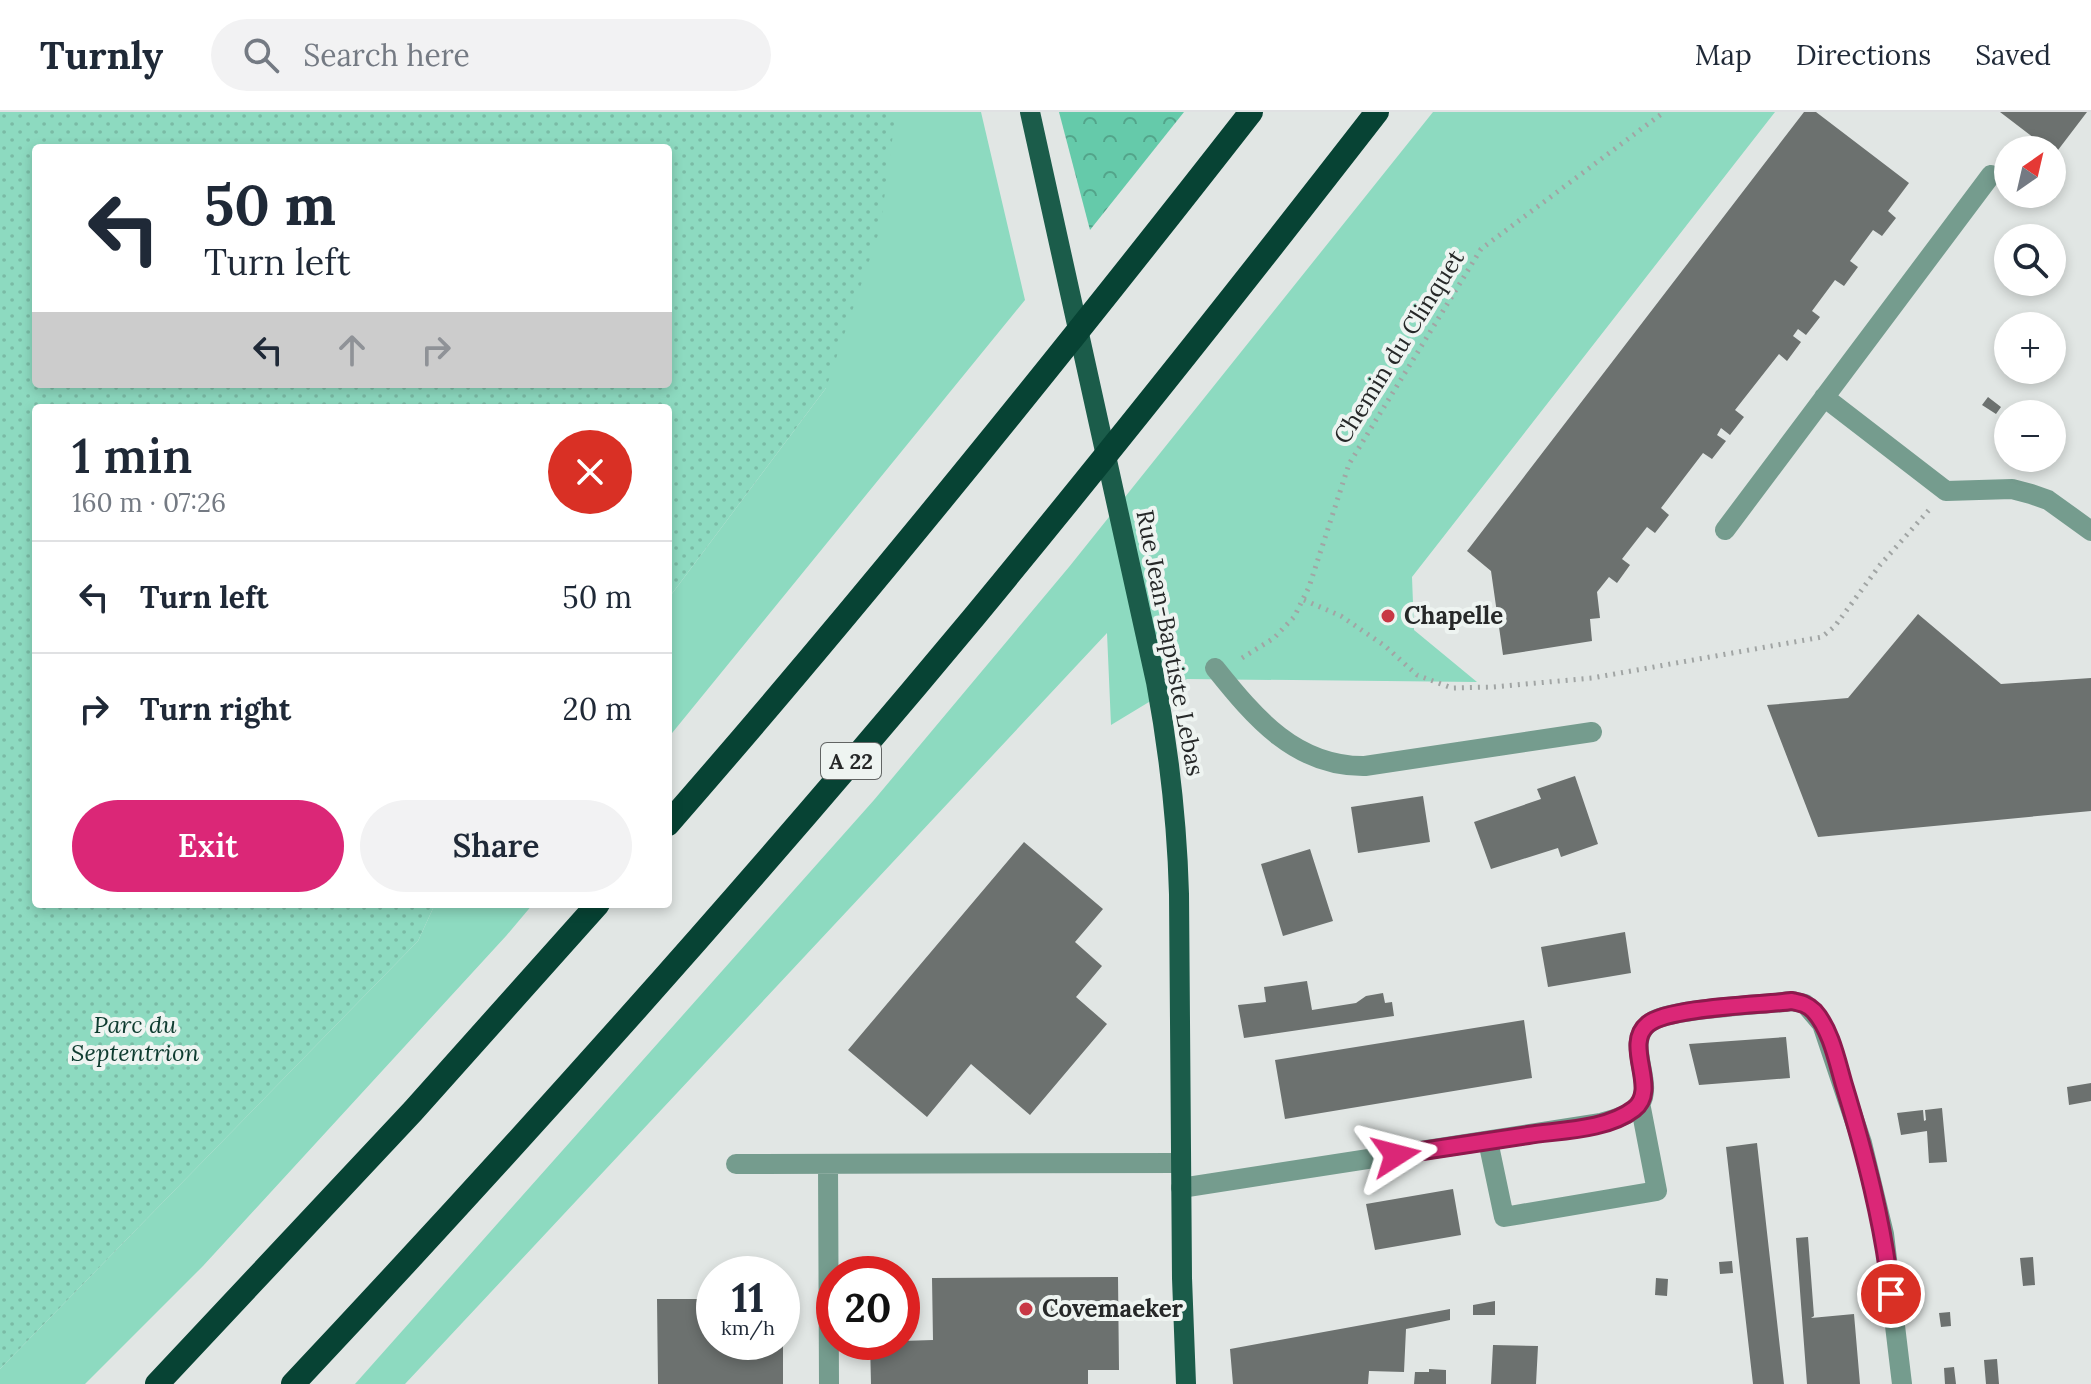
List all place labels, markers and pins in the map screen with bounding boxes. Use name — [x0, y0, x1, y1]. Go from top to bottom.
place label: Chapelle — [1404, 600, 1503, 631]
marker: Chapelle — [1379, 607, 1397, 625]
pin — [1857, 1260, 1925, 1328]
place label: Covemaeker — [1042, 1293, 1184, 1324]
marker: Covemaeker — [1017, 1300, 1035, 1318]

